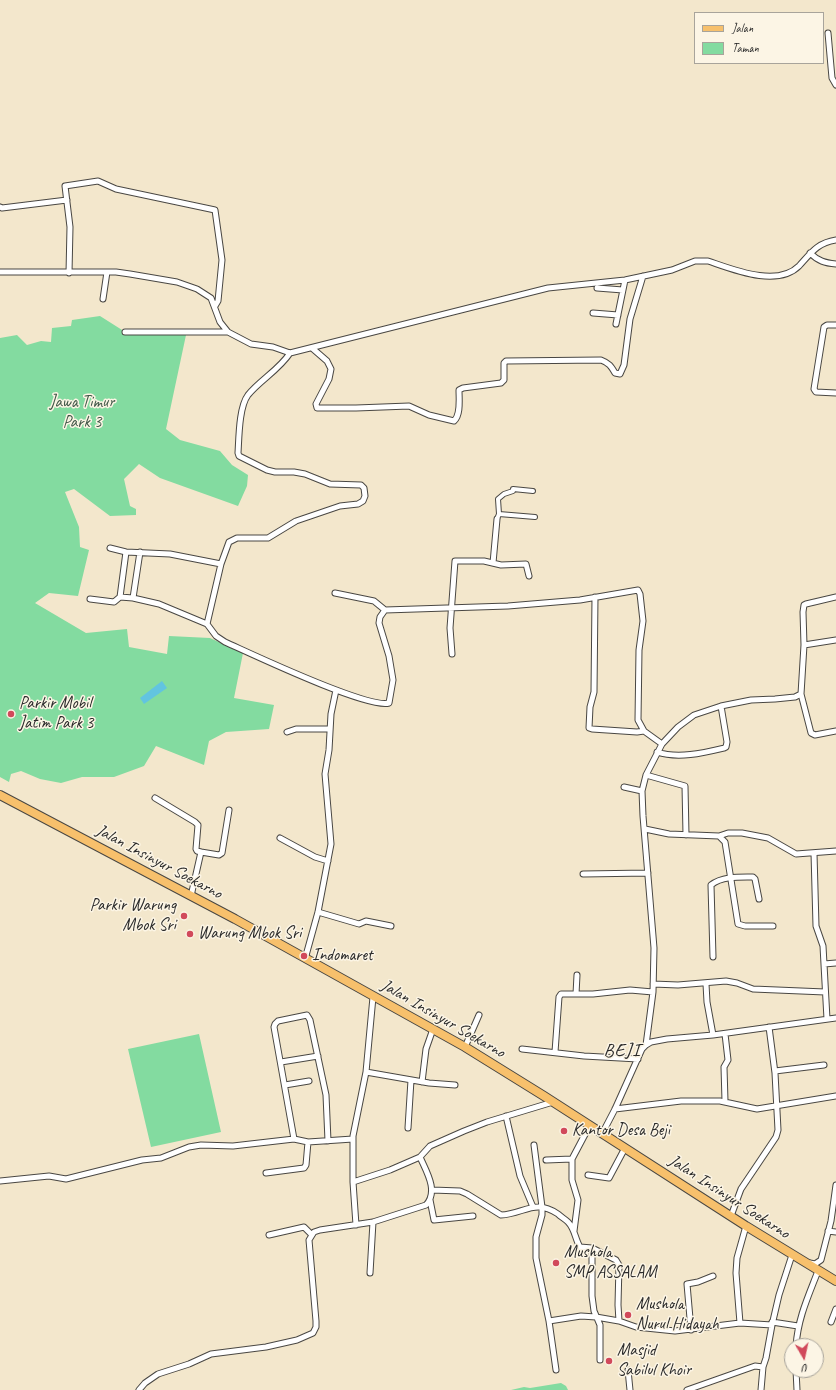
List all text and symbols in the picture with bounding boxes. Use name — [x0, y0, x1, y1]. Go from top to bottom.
legend — [694, 12, 824, 64]
text: Jalan — [732, 20, 753, 36]
text: Taman — [732, 40, 759, 56]
park label: Jawa Timur Park 3 — [50, 393, 114, 433]
place label: Parkir Mobil Jatim Park 3 — [19, 694, 94, 734]
marker: Parkir Mobil Jatim Park 3 — [6, 709, 16, 719]
street label: Jalan Insinyur Soekarno — [93, 820, 225, 904]
place label: Parkir Warung Mbok Sri — [90, 896, 176, 936]
marker: Parkir Warung Mbok Sri — [179, 911, 189, 921]
place label: Warung Mbok Sri — [198, 924, 301, 944]
marker: Warung Mbok Sri — [185, 929, 195, 939]
place label: Indomaret — [312, 946, 373, 966]
marker: Indomaret — [299, 951, 309, 961]
street label: Jalan Insinyur Soekarno — [377, 975, 509, 1063]
district label: BEJI — [603, 1040, 641, 1062]
place label: Kantor Desa Beji — [572, 1121, 670, 1141]
marker: Kantor Desa Beji — [559, 1126, 569, 1136]
street label: Jalan Insinyur Soekarno — [665, 1150, 793, 1244]
place label: Mushola SMP ASSALAM — [564, 1243, 656, 1283]
marker: Mushola SMP ASSALAM — [551, 1258, 561, 1268]
place label: Mushola Nurul Hidayah — [636, 1295, 719, 1335]
marker: Mushola Nurul Hidayah — [623, 1310, 633, 1320]
north arrow — [784, 1338, 824, 1378]
place label: Masjid Sabilul Khoir — [617, 1341, 691, 1381]
marker: Masjid Sabilul Khoir — [604, 1356, 614, 1366]
text: U — [802, 1362, 809, 1376]

